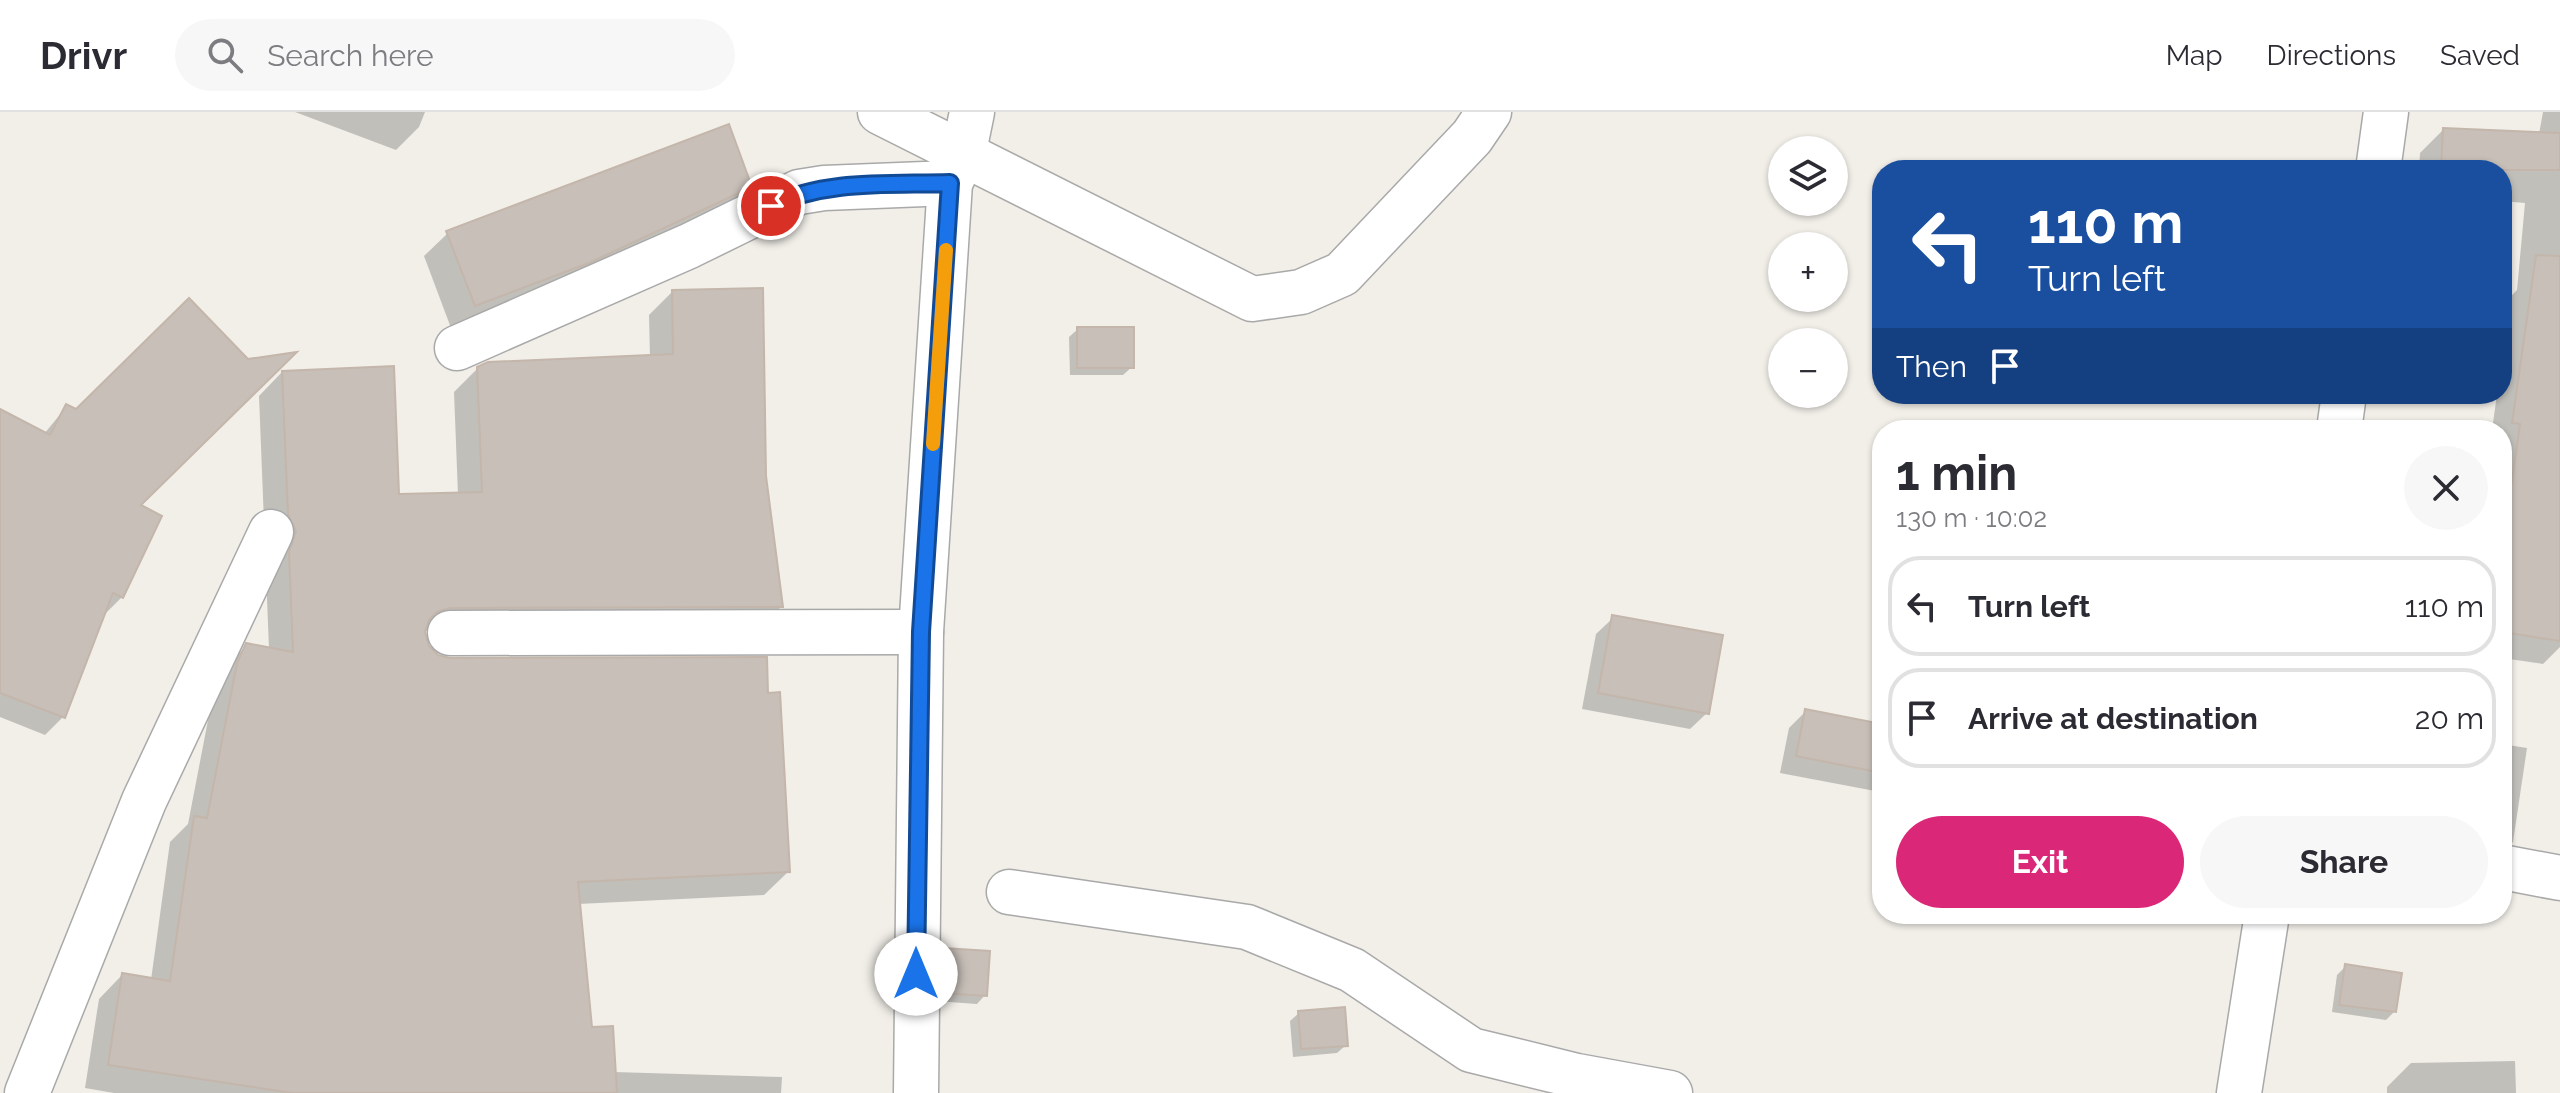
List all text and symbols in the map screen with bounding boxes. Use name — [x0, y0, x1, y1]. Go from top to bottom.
search box — [175, 19, 735, 91]
text: Drivr — [40, 33, 127, 78]
icon: search — [203, 33, 247, 77]
text: Search here — [267, 38, 434, 73]
text: Map — [2166, 39, 2223, 72]
text: Directions — [2267, 39, 2396, 72]
text: Saved — [2440, 39, 2520, 72]
map controls — [1768, 136, 1848, 408]
button: layers — [1768, 136, 1848, 216]
pin — [737, 172, 805, 240]
icon: arrive — [749, 184, 793, 228]
text: 110 m — [2028, 190, 2183, 256]
icon: left — [1896, 192, 2000, 296]
button: + — [1768, 232, 1848, 312]
text: Turn left — [2028, 257, 2166, 299]
button: − — [1768, 328, 1848, 408]
icon: arrive — [1983, 344, 2027, 388]
text: Then — [1896, 349, 1967, 384]
text: 1 min — [1896, 445, 2017, 501]
button: close — [2404, 446, 2488, 530]
text: 130 m · 10:02 — [1896, 503, 2047, 533]
icon: left — [1900, 584, 1944, 628]
text: Turn left — [1968, 589, 2090, 624]
text: 110 m — [2405, 589, 2484, 624]
icon: arrive — [1900, 696, 1944, 740]
text: Arrive at destination — [1968, 701, 2258, 736]
text: 20 m — [2415, 701, 2484, 736]
button: Exit — [1896, 816, 2184, 908]
button: Share — [2200, 816, 2488, 908]
position arrow — [874, 932, 958, 1016]

